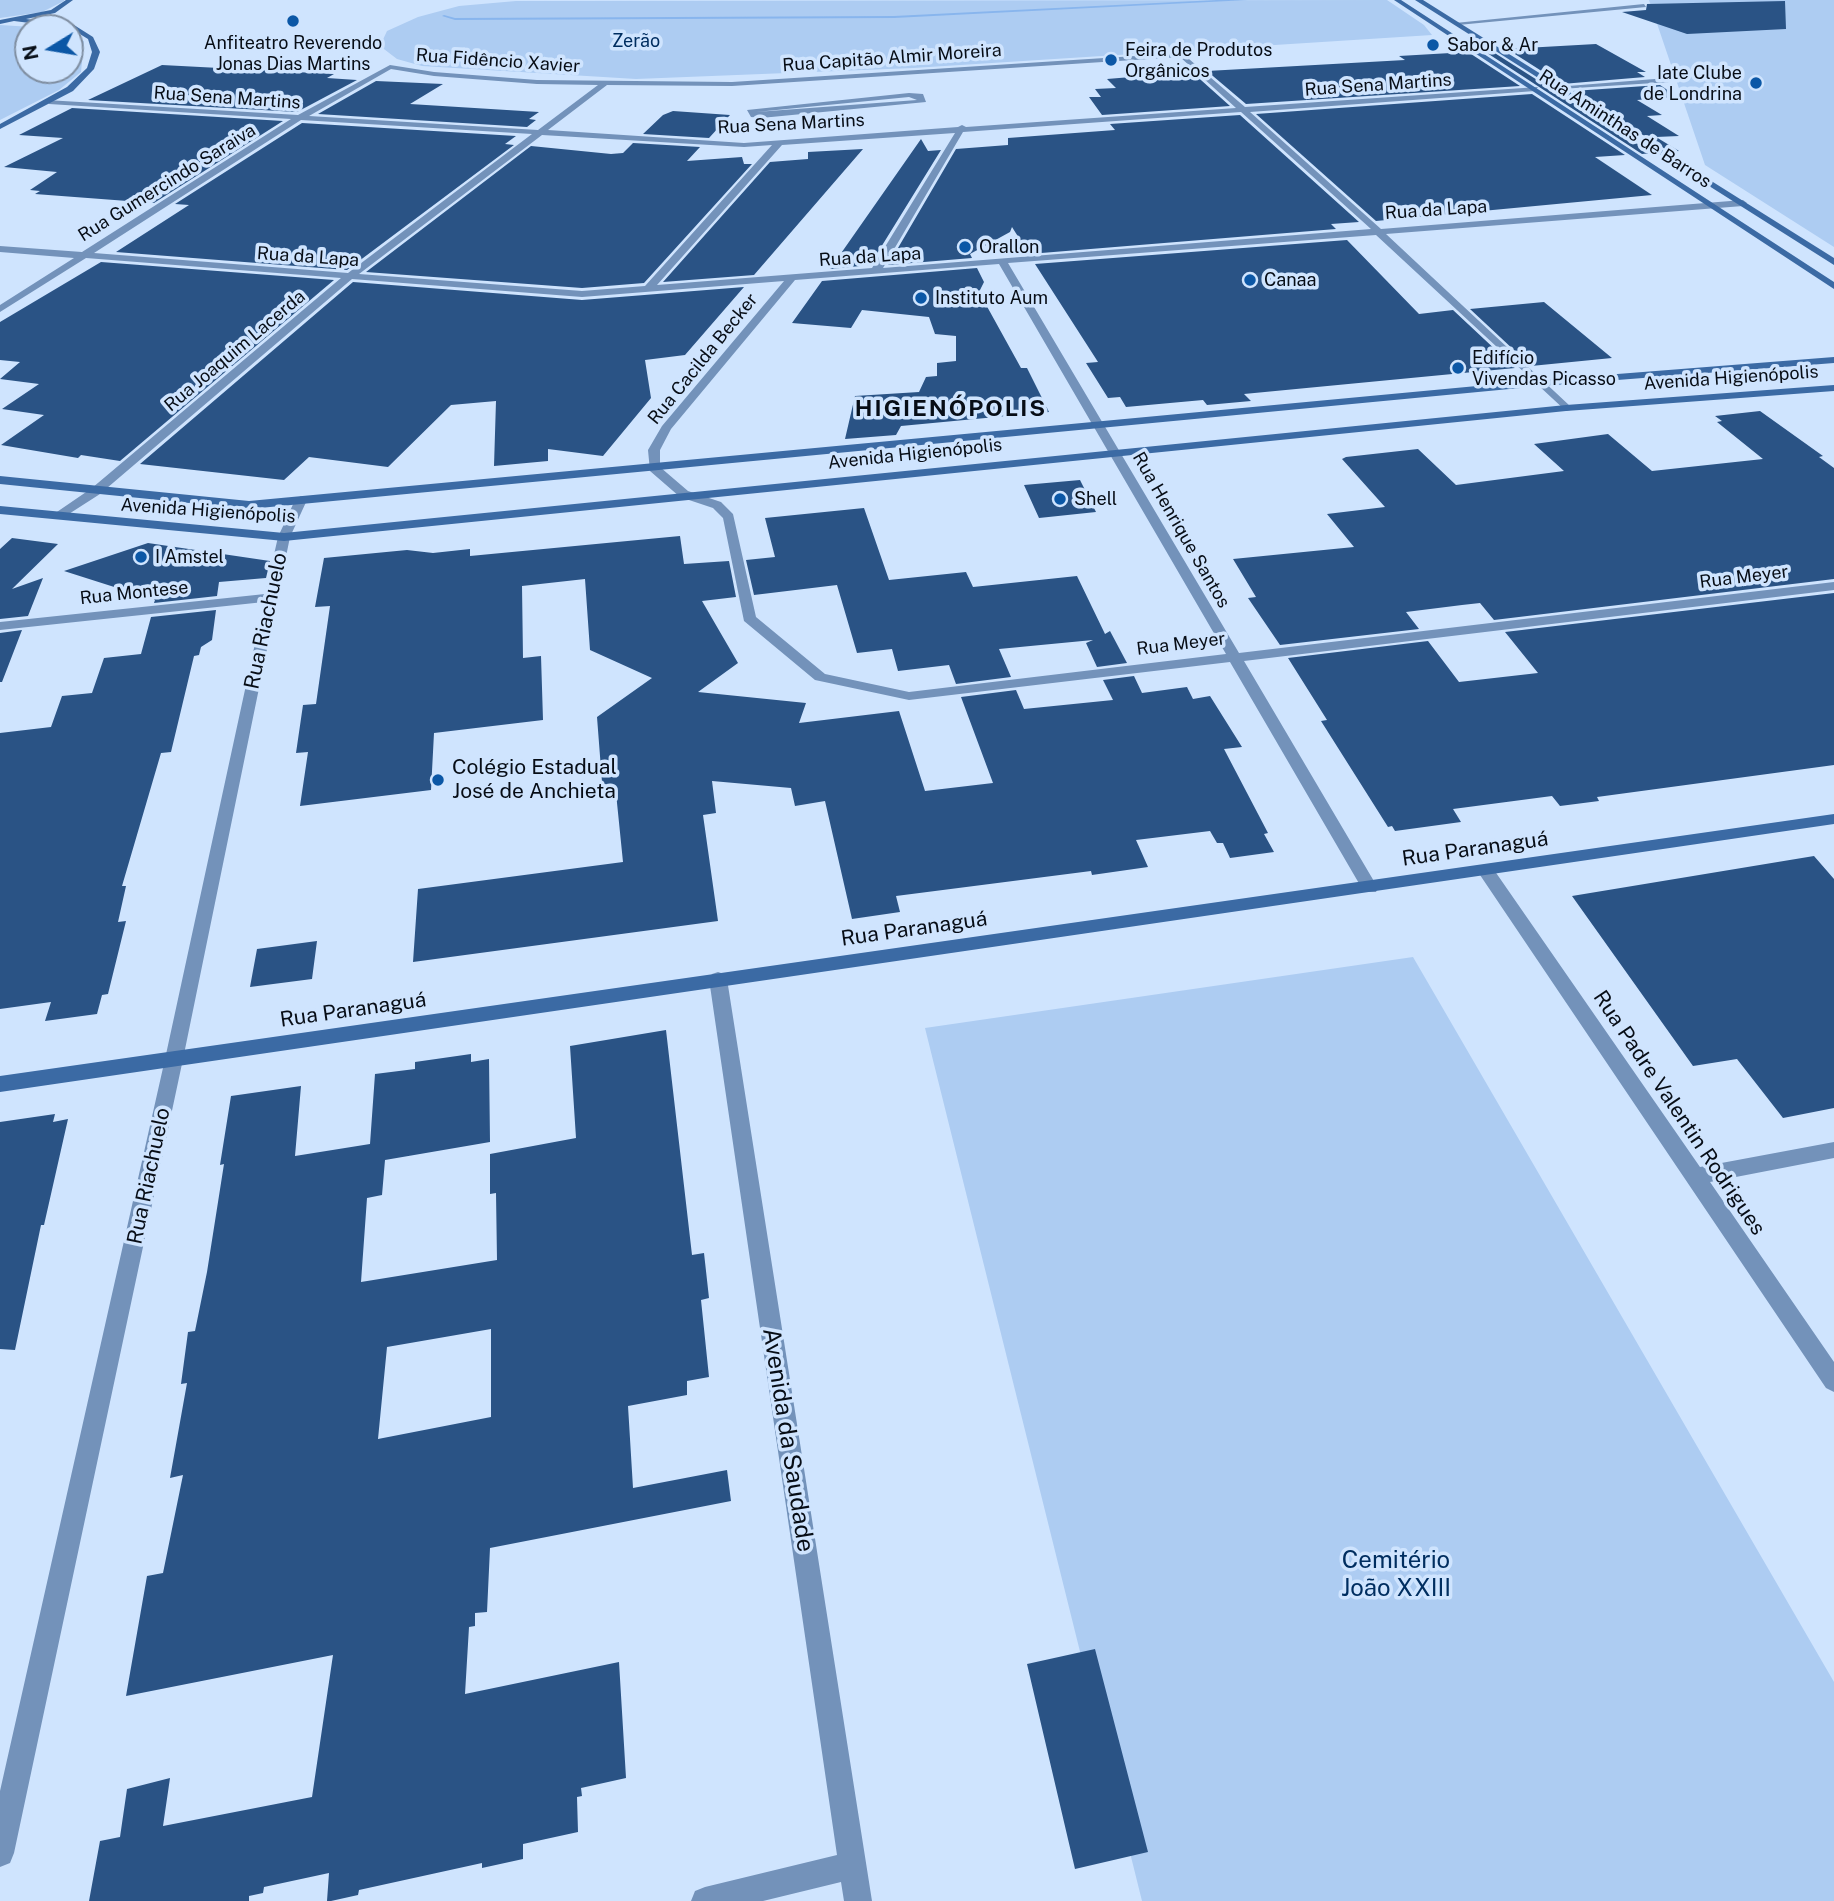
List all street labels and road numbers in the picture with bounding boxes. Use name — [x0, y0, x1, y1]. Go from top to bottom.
street label: Rua Capitão Almir Moreira — [782, 40, 1002, 76]
street label: Rua Fidêncio Xavier — [415, 44, 581, 78]
street label: Rua Aminthas de Barros — [1535, 65, 1715, 193]
street label: Rua Sena Martins — [1304, 69, 1452, 101]
street label: Rua Sena Martins — [153, 82, 301, 114]
street label: Rua Sena Martins — [717, 109, 865, 139]
street label: Rua Gumercindo Saraiva — [74, 120, 260, 246]
street label: Rua da Lapa — [1384, 196, 1488, 224]
street label: Rua da Lapa — [256, 243, 360, 271]
street label: Rua da Lapa — [818, 243, 922, 271]
street label: Rua Joaquim Lacerda — [160, 286, 310, 416]
street label: Rua Cacilda Becker — [644, 289, 762, 429]
street label: Avenida Higienópolis — [1643, 361, 1819, 395]
street label: Avenida Higienópolis — [827, 434, 1003, 474]
street label: Rua Henrique Santos — [1128, 448, 1234, 612]
street label: Avenida Higienópolis — [120, 494, 296, 528]
street label: Rua Riachuelo — [239, 550, 293, 692]
street label: Rua Meyer — [1698, 561, 1790, 593]
street label: Rua Montese — [79, 577, 189, 609]
street label: Rua Meyer — [1135, 628, 1227, 660]
street label: Rua Paranaguá — [1400, 826, 1550, 872]
street label: Rua Paranaguá — [839, 906, 989, 952]
street label: Rua Padre Valentin Rodrigues — [1588, 986, 1770, 1240]
street label: Rua Paranaguá — [278, 987, 428, 1033]
street label: Rua Riachuelo — [122, 1105, 176, 1247]
street label: Avenida da Saudade — [756, 1326, 820, 1554]

